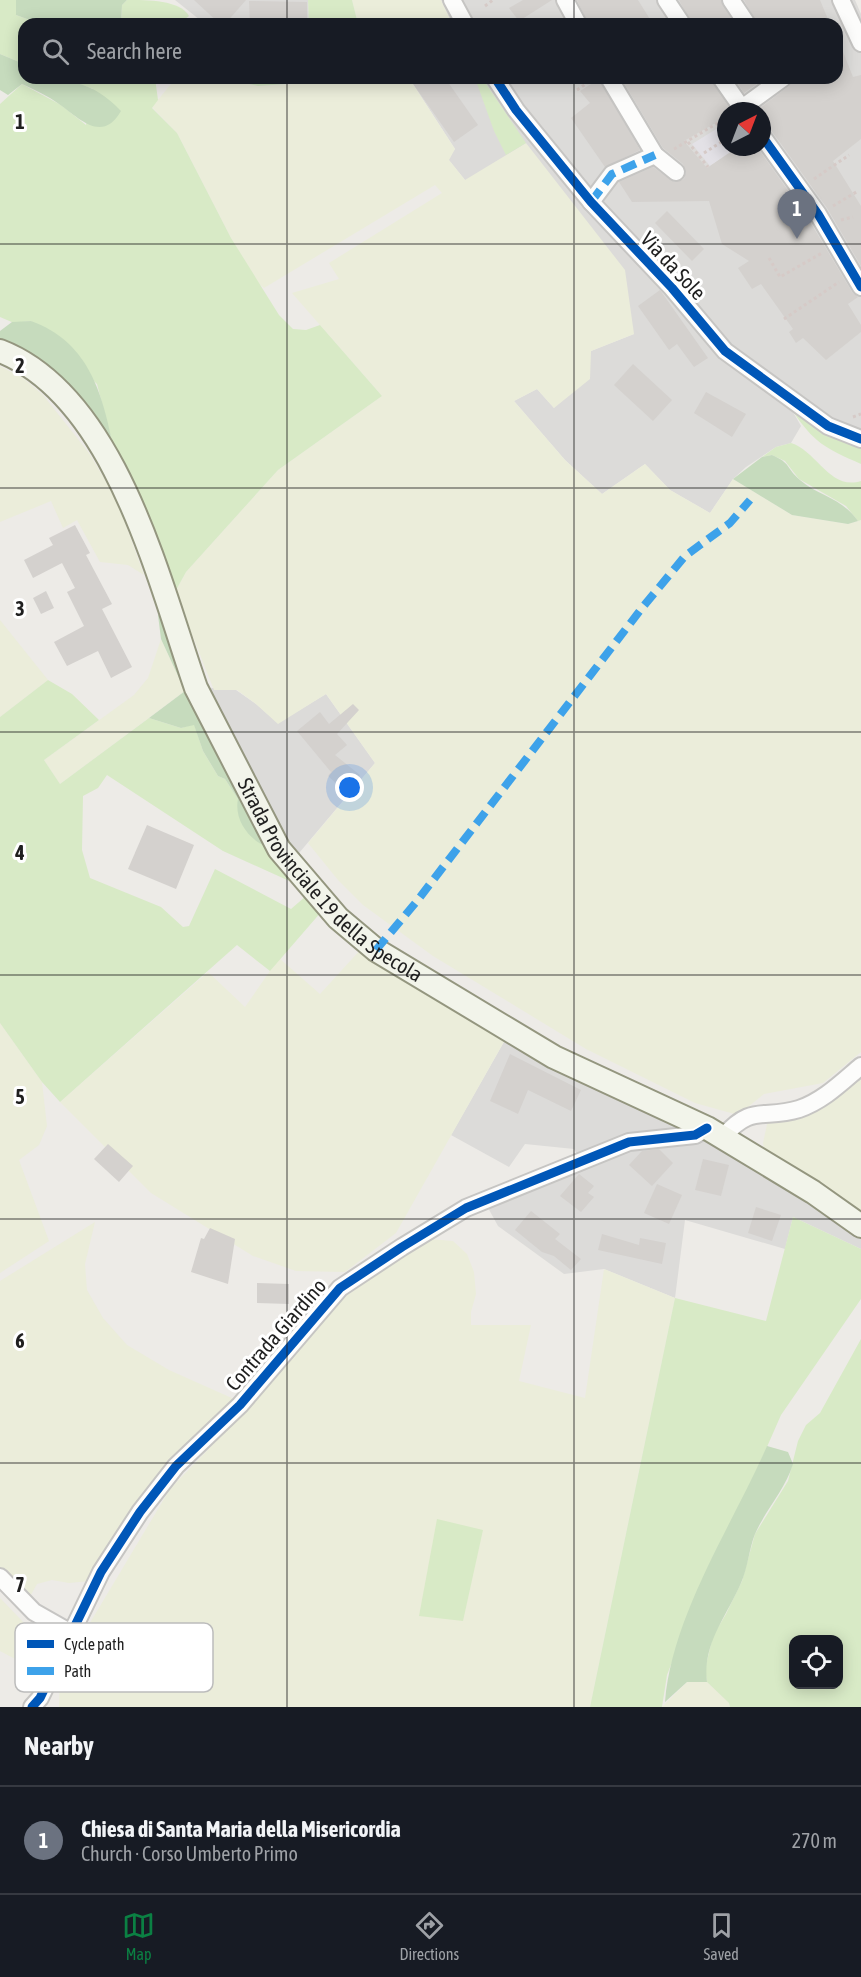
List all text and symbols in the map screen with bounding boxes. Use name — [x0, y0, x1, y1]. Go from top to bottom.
search box — [18, 18, 843, 84]
icon: search — [39, 35, 72, 68]
text: Search here — [87, 38, 182, 64]
north arrow — [717, 102, 771, 156]
text: 1 — [15, 110, 25, 133]
pin: 1 — [778, 190, 816, 239]
street label: Via da Sole — [636, 226, 711, 304]
text: 2 — [15, 354, 25, 377]
text: 3 — [15, 597, 25, 620]
your location — [335, 773, 364, 802]
street label: Strada Provinciale 19 della Specola — [233, 774, 427, 986]
text: 4 — [14, 841, 25, 864]
text: 5 — [15, 1085, 25, 1108]
street label: Contrada Giardino — [220, 1273, 330, 1395]
text: 6 — [15, 1329, 25, 1352]
text: 7 — [15, 1573, 25, 1596]
legend — [15, 1623, 213, 1692]
text: Cycle path — [64, 1635, 124, 1654]
map controls — [789, 1635, 843, 1689]
button: locate — [789, 1635, 843, 1689]
text: Path — [64, 1662, 91, 1680]
text: Nearby — [24, 1731, 94, 1761]
text: Chiesa di Santa Maria della Misericordia — [81, 1816, 401, 1842]
text: 1 — [39, 1829, 48, 1852]
text: 270 m — [792, 1829, 837, 1852]
text: Church · Corso Umberto Primo — [81, 1842, 298, 1865]
tab: Map — [122, 1909, 155, 1963]
tab: Directions — [399, 1909, 459, 1963]
tab: Saved — [703, 1909, 739, 1963]

